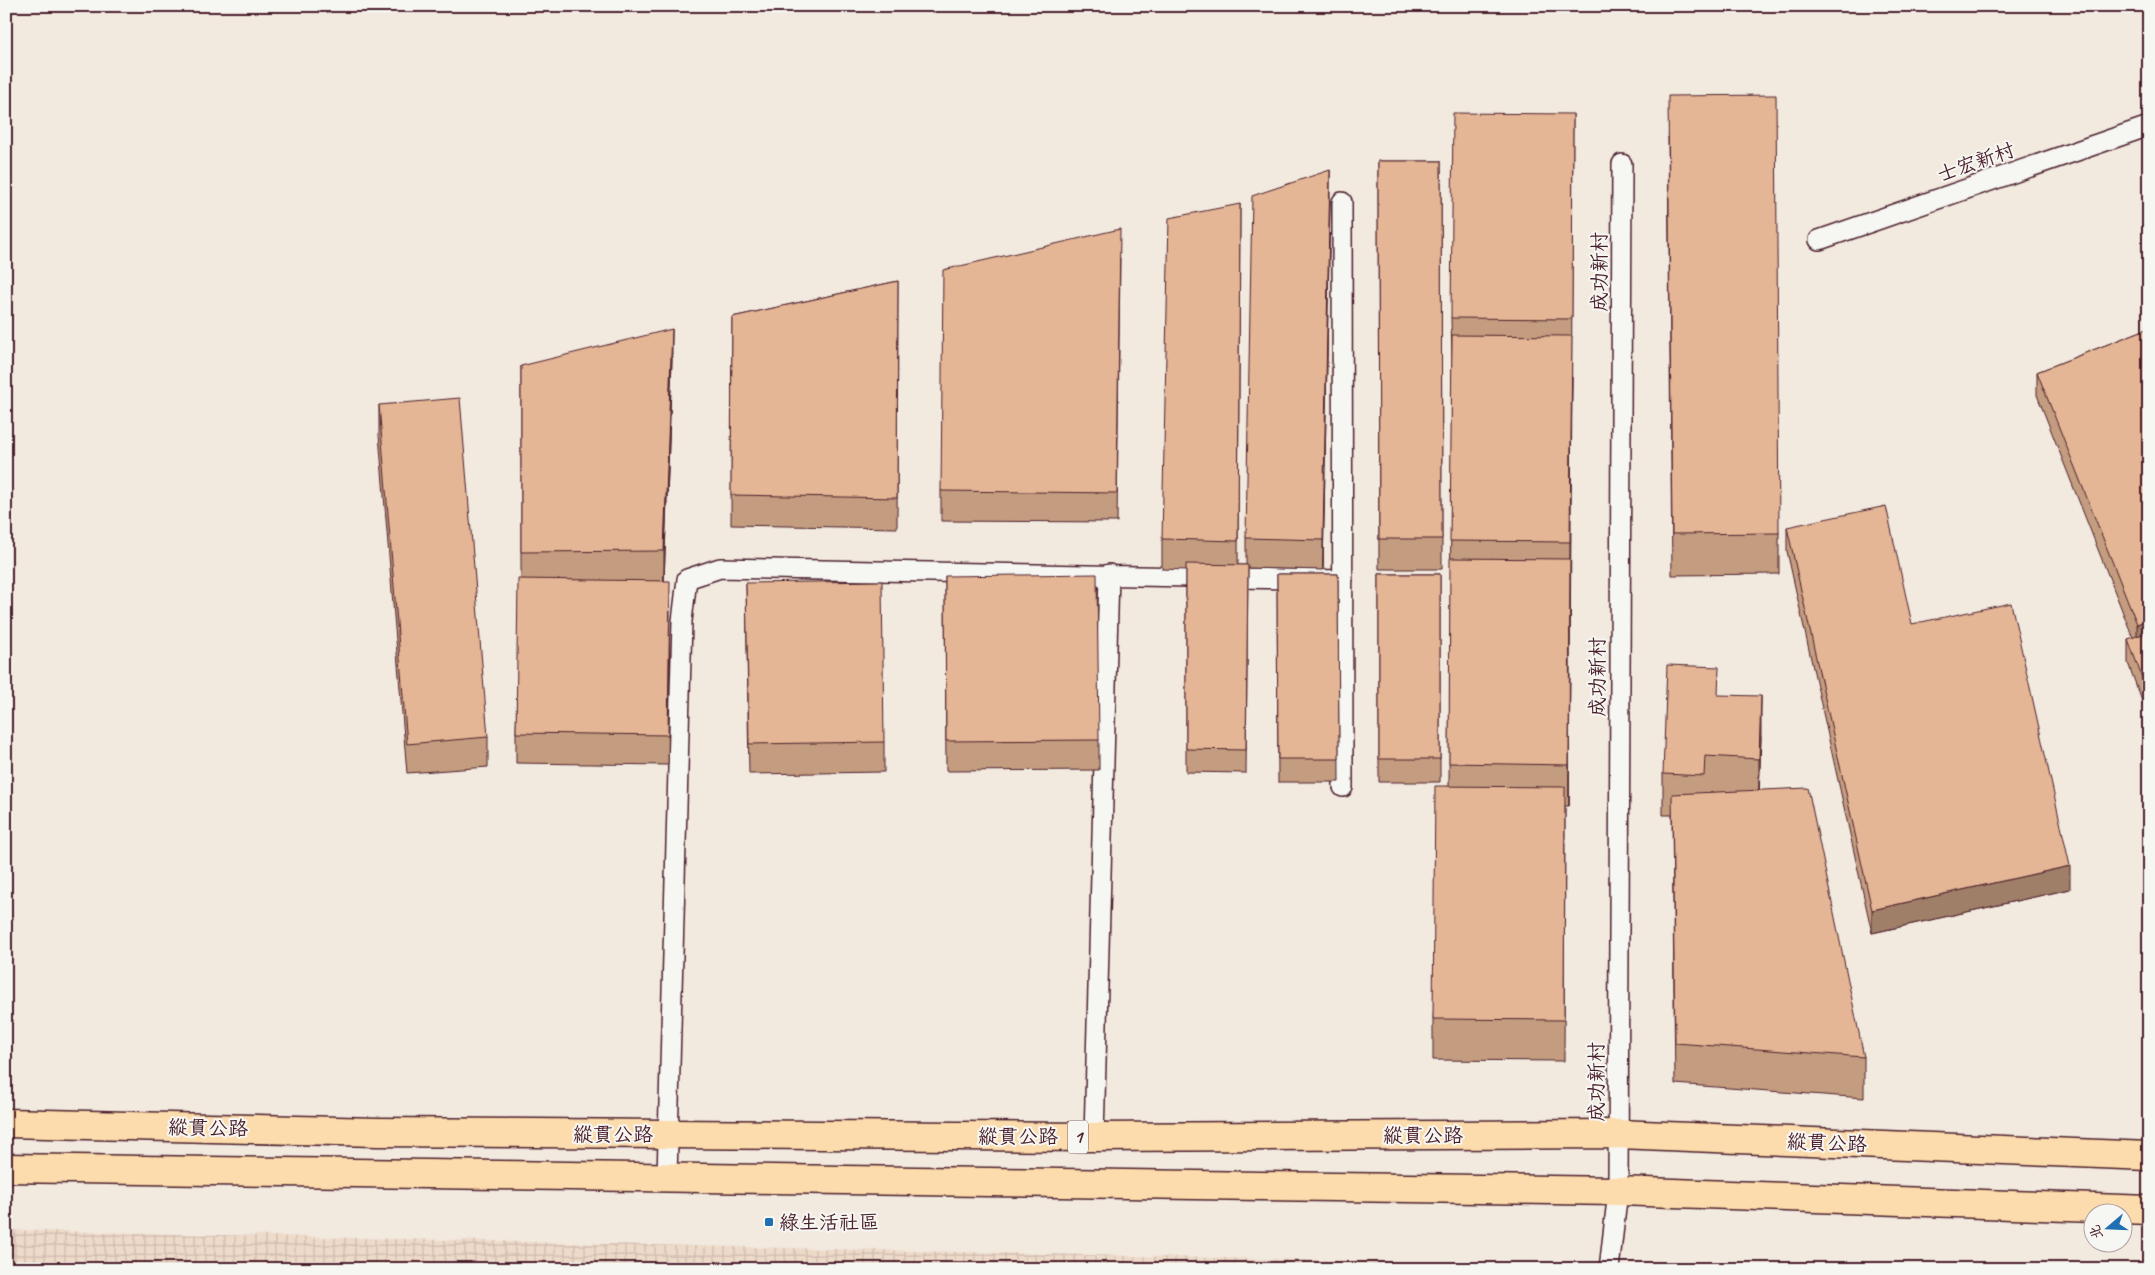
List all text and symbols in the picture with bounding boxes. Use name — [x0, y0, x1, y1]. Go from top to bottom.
street label: 士宏新村 — [1934, 137, 2018, 187]
street label: 成功新村 — [1587, 232, 1612, 312]
street label: 成功新村 — [1585, 637, 1610, 717]
street label: 成功新村 — [1584, 1042, 1609, 1122]
street label: 縱貫公路 — [168, 1115, 249, 1141]
road number: 1 — [1068, 1120, 1088, 1154]
street label: 縱貫公路 — [573, 1122, 654, 1147]
street label: 縱貫公路 — [1383, 1123, 1464, 1148]
street label: 縱貫公路 — [978, 1124, 1059, 1149]
street label: 縱貫公路 — [1787, 1129, 1868, 1157]
north arrow — [2082, 1202, 2132, 1252]
place label: 綠生活社區 — [779, 1210, 879, 1235]
marker: 綠生活社區 — [763, 1216, 775, 1228]
text: 北 — [2086, 1223, 2106, 1241]

